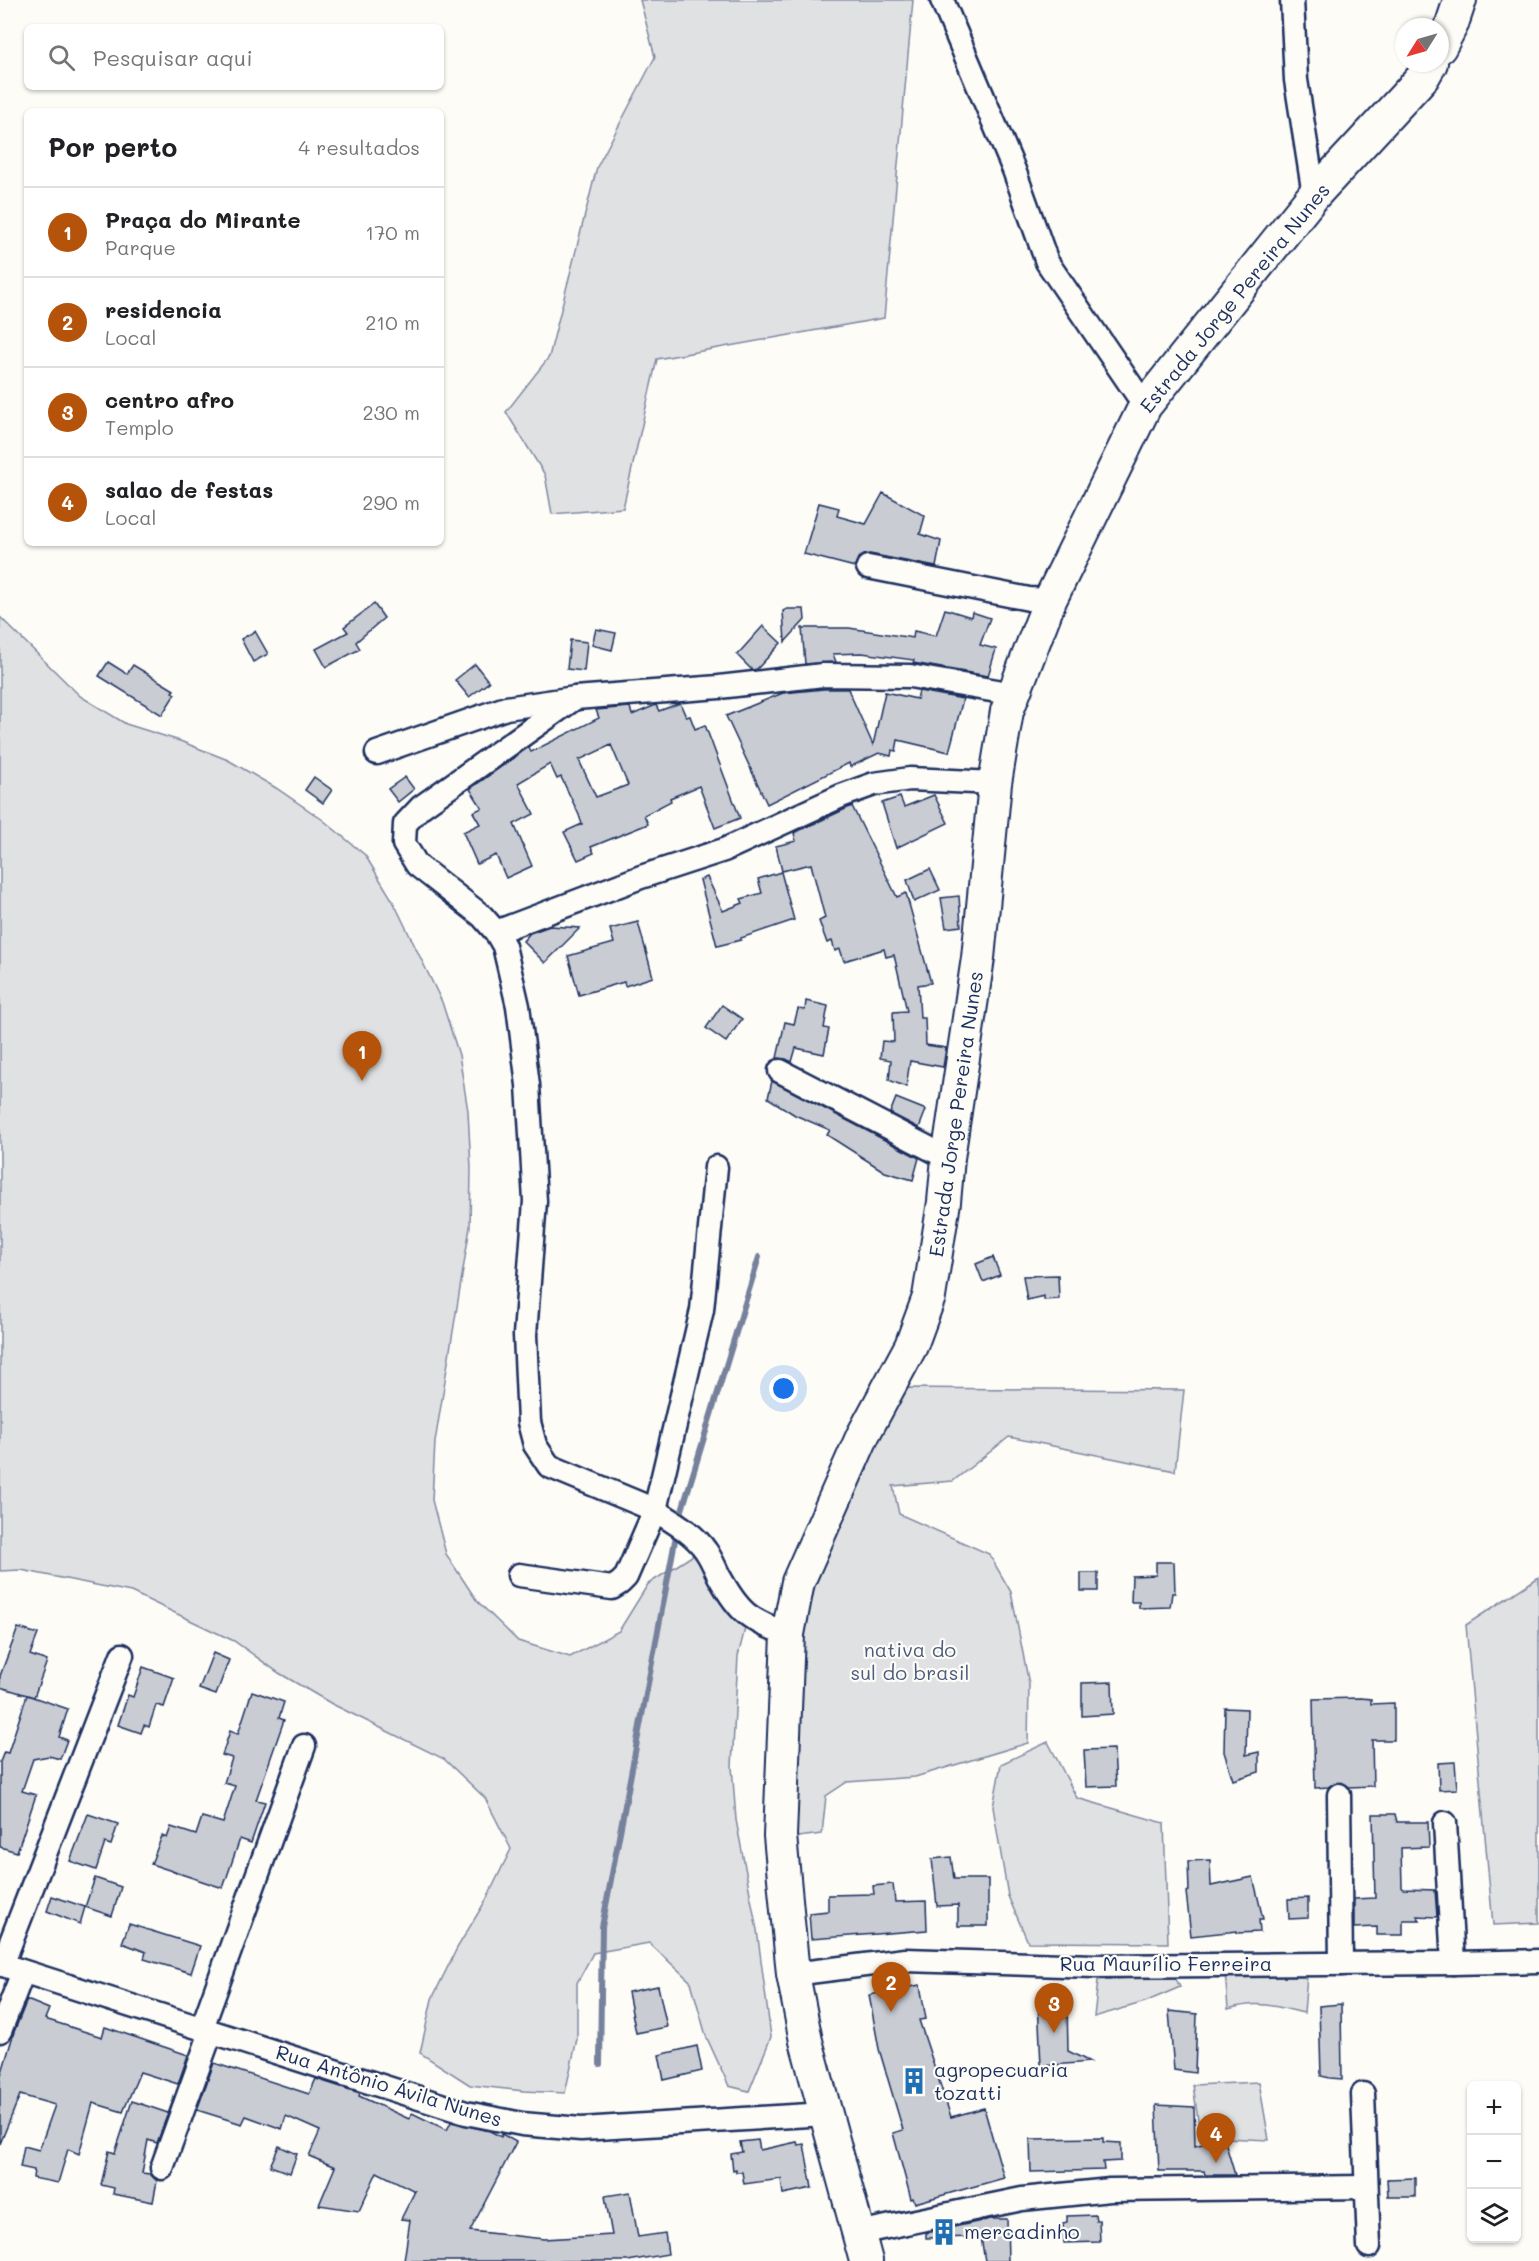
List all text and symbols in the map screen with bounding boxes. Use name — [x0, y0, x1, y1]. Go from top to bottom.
north arrow — [1395, 18, 1449, 72]
search box — [24, 24, 444, 90]
icon: search — [45, 41, 78, 74]
text: Pesquisar aqui — [93, 43, 253, 72]
text: Por perto — [48, 130, 177, 164]
text: 4 resultados — [298, 134, 420, 160]
street label: Estrada Jorge Pereira Nunes — [1133, 177, 1335, 418]
text: Praça do Mirante — [105, 205, 301, 234]
text: 1 — [63, 219, 72, 245]
text: 170 m — [365, 219, 420, 245]
text: Parque — [105, 234, 176, 260]
text: residencia — [105, 295, 222, 324]
text: 2 — [62, 309, 73, 335]
text: 210 m — [365, 309, 420, 335]
text: Local — [105, 324, 157, 350]
text: centro afro — [105, 385, 234, 414]
text: 3 — [62, 399, 74, 425]
text: 230 m — [362, 399, 420, 425]
text: Templo — [105, 414, 174, 440]
text: salao de festas — [105, 475, 273, 504]
text: 4 — [61, 489, 74, 515]
text: 290 m — [362, 489, 420, 515]
text: Local — [105, 504, 157, 530]
street label: Estrada Jorge Pereira Nunes — [922, 969, 988, 1258]
pin: 1 — [342, 1032, 382, 1081]
your location — [769, 1374, 798, 1403]
park label: nativa do sul do brasil — [850, 1636, 970, 1685]
street label: Rua Maurílio Ferreira — [1060, 1950, 1272, 1976]
pin: 2 — [872, 1962, 910, 2012]
pin: 3 — [1034, 1984, 1074, 2033]
street label: Rua Antônio Ávila Nunes — [273, 2038, 505, 2132]
place label: agropecuaria tozatti — [934, 2056, 1068, 2105]
building icon: agropecuaria tozatti — [899, 2066, 929, 2096]
map controls — [1467, 2081, 1521, 2243]
button: + — [1467, 2081, 1521, 2135]
pin: 4 — [1196, 2114, 1236, 2163]
button: − — [1467, 2135, 1521, 2189]
button: layers — [1467, 2189, 1521, 2243]
building icon: mercadinho — [929, 2217, 959, 2247]
place label: mercadinho — [964, 2218, 1080, 2244]

